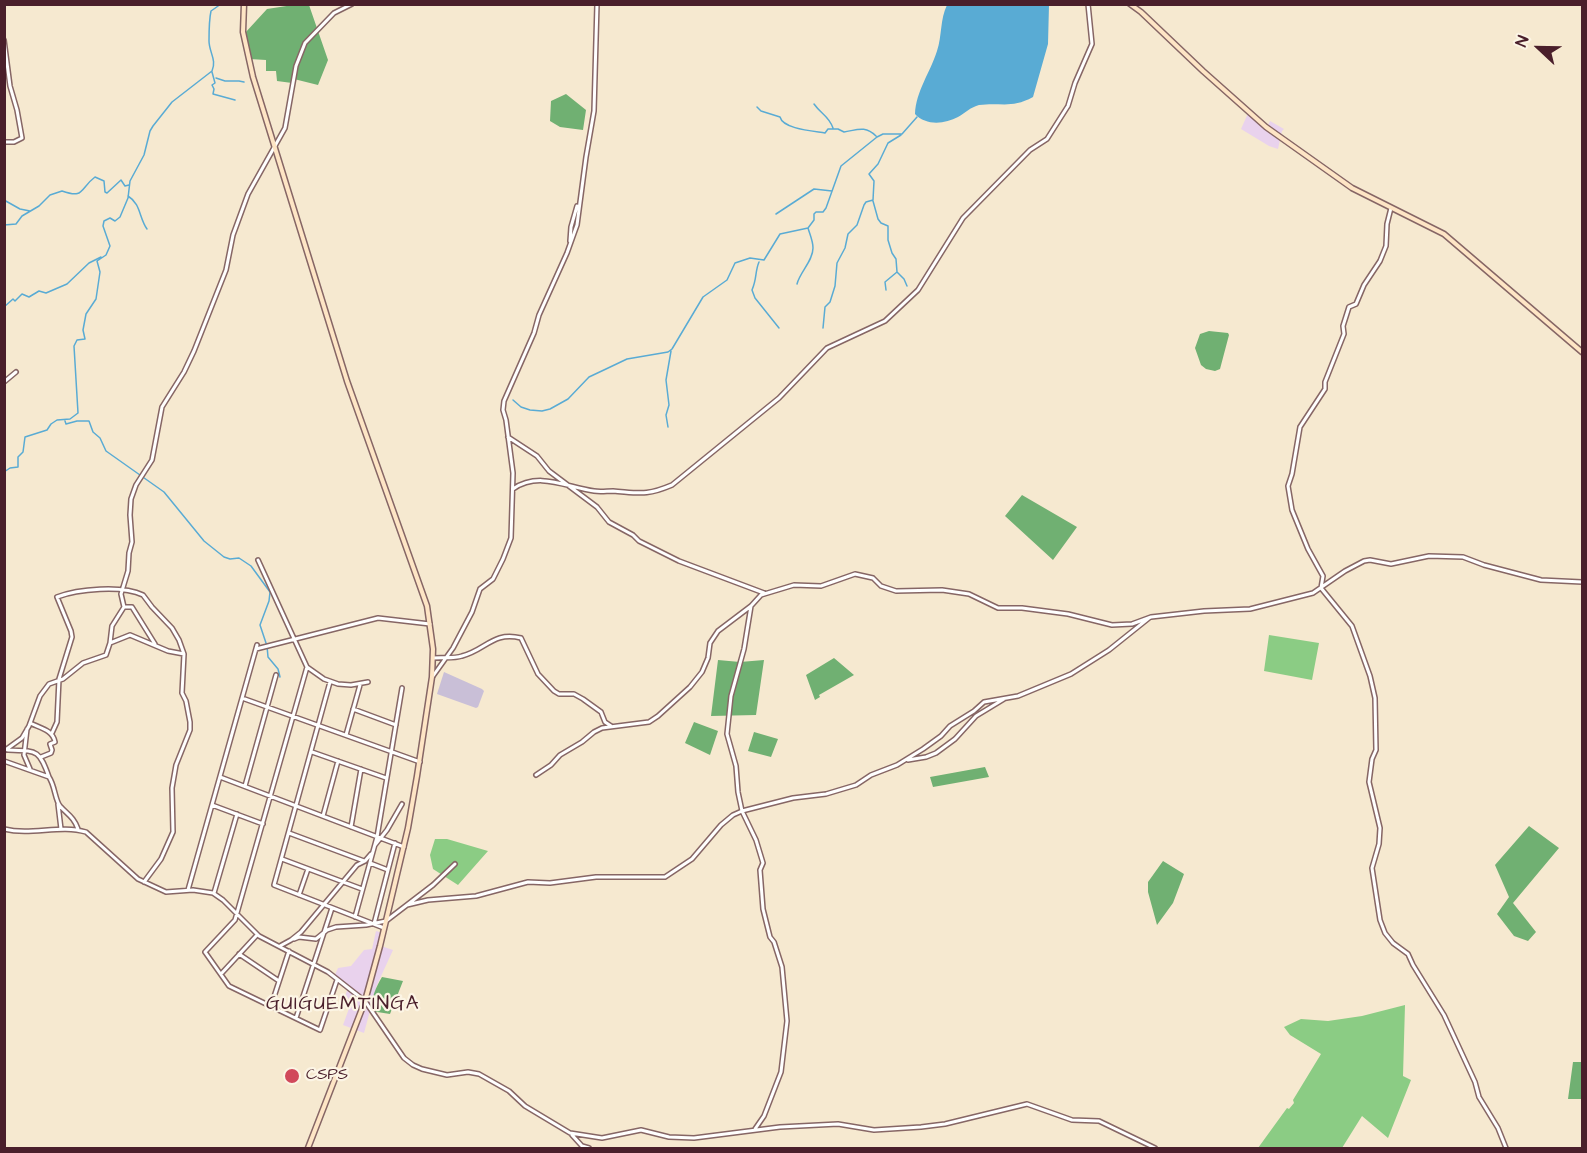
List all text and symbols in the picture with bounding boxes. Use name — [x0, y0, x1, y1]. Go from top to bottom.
north arrow — [1509, 18, 1569, 78]
text: N — [1510, 32, 1534, 50]
district label: GUIGUEMTINGA — [266, 993, 420, 1017]
place label: CSPS — [306, 1066, 348, 1086]
marker: CSPS — [283, 1067, 301, 1085]

